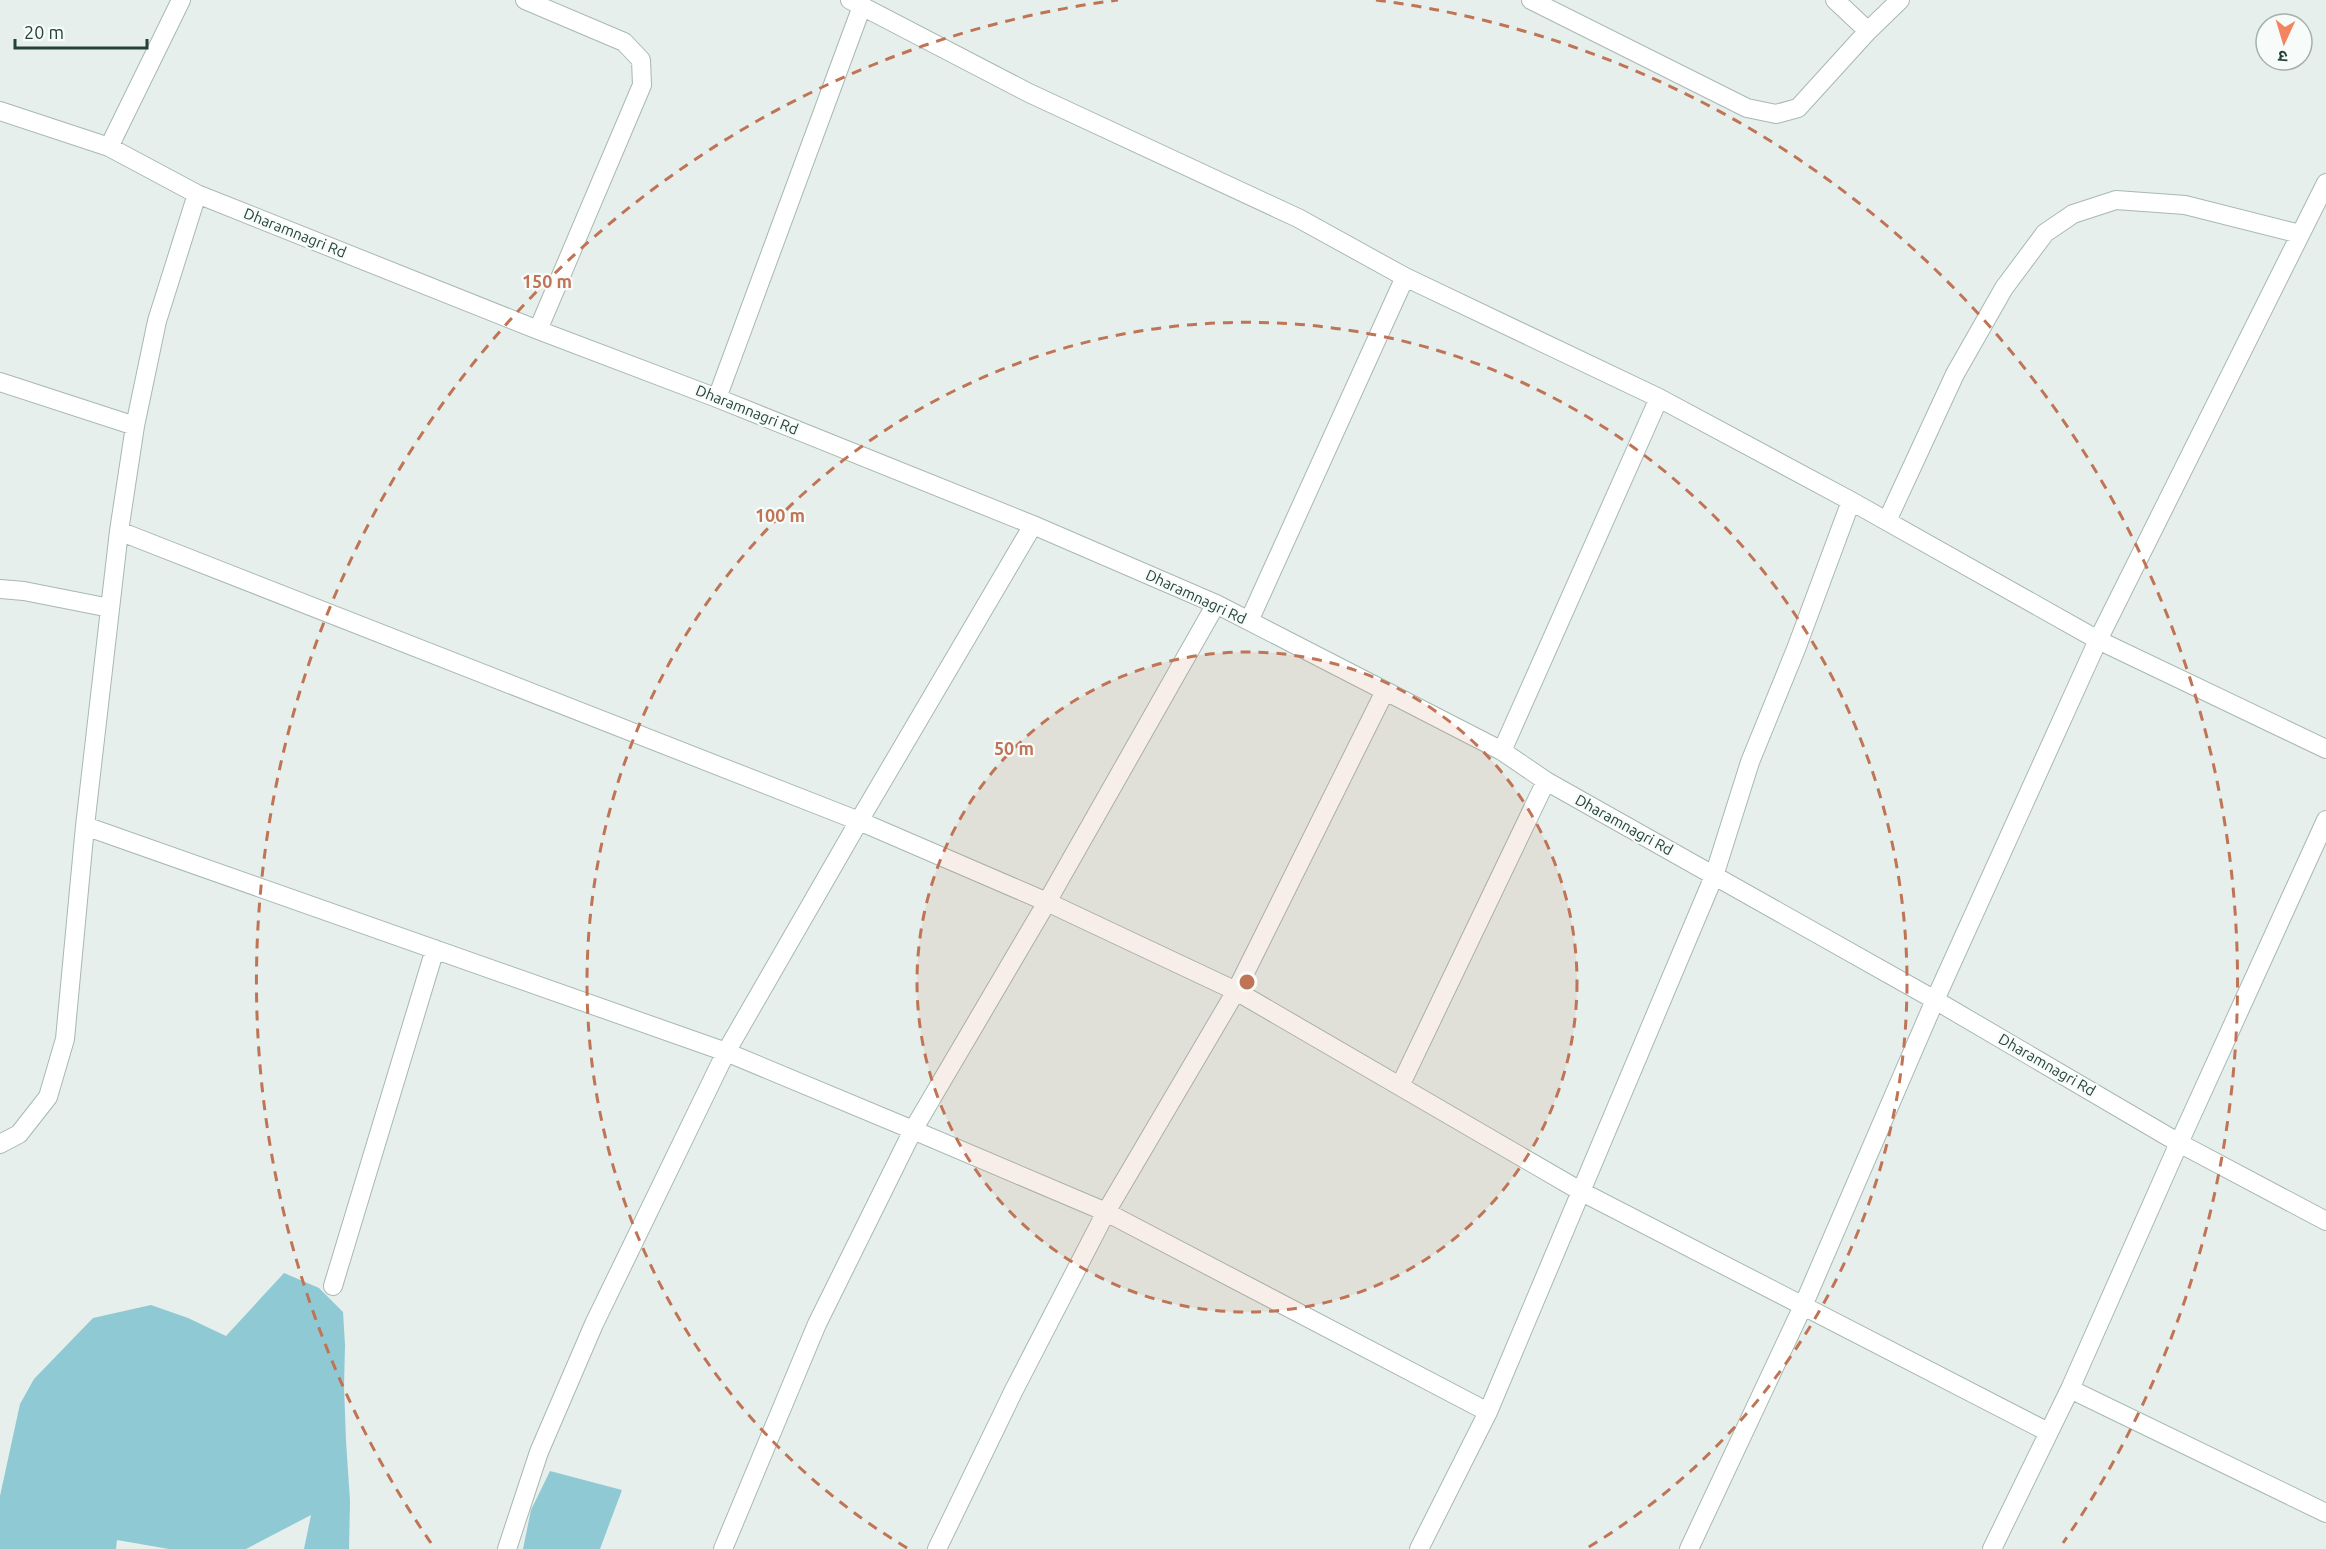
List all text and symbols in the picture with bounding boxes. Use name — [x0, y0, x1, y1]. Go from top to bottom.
scale bar — [15, 12, 147, 50]
north arrow — [2254, 12, 2314, 72]
text: 20 m — [24, 22, 64, 42]
text: उ — [2277, 48, 2288, 66]
street label: Dharamnagri Rd — [241, 204, 349, 261]
text: 150 m — [522, 271, 572, 291]
street label: Dharamnagri Rd — [693, 381, 801, 438]
text: 100 m — [755, 505, 805, 525]
street label: Dharamnagri Rd — [1143, 566, 1249, 627]
text: 50 m — [994, 738, 1034, 758]
street label: Dharamnagri Rd — [1572, 791, 1676, 858]
centre of rings — [1237, 972, 1257, 992]
street label: Dharamnagri Rd — [1996, 1030, 2099, 1099]

